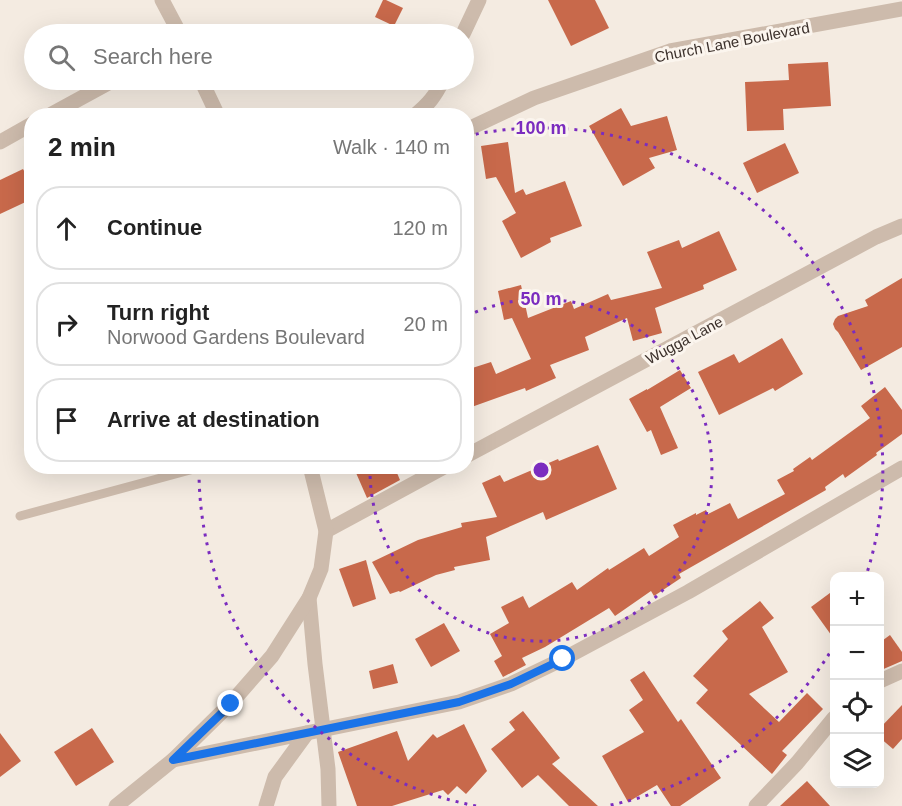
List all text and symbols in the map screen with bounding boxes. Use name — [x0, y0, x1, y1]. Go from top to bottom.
street label: Church Lane Boulevard — [653, 19, 811, 65]
search box — [24, 24, 474, 90]
icon: search — [45, 41, 78, 74]
text: Search here — [93, 44, 213, 69]
text: 100 m — [515, 118, 567, 138]
text: 2 min — [48, 132, 116, 162]
text: Walk · 140 m — [333, 136, 450, 158]
icon: ahead — [50, 212, 83, 245]
text: Continue — [107, 215, 202, 240]
text: 120 m — [392, 217, 448, 239]
text: 50 m — [520, 289, 562, 309]
text: Turn right — [107, 300, 209, 325]
icon: right — [50, 308, 83, 341]
text: 20 m — [404, 313, 448, 335]
street label: Wugga Lane — [643, 313, 725, 367]
text: Norwood Gardens Boulevard — [107, 326, 365, 348]
icon: arrive — [50, 404, 83, 437]
text: Arrive at destination — [107, 407, 320, 432]
centre of rings — [531, 460, 551, 480]
map controls — [830, 572, 884, 788]
button: + — [830, 572, 884, 626]
button: − — [830, 626, 884, 680]
route start — [549, 645, 575, 671]
button: locate — [830, 680, 884, 734]
route end — [217, 690, 243, 716]
button: layers — [830, 734, 884, 788]

